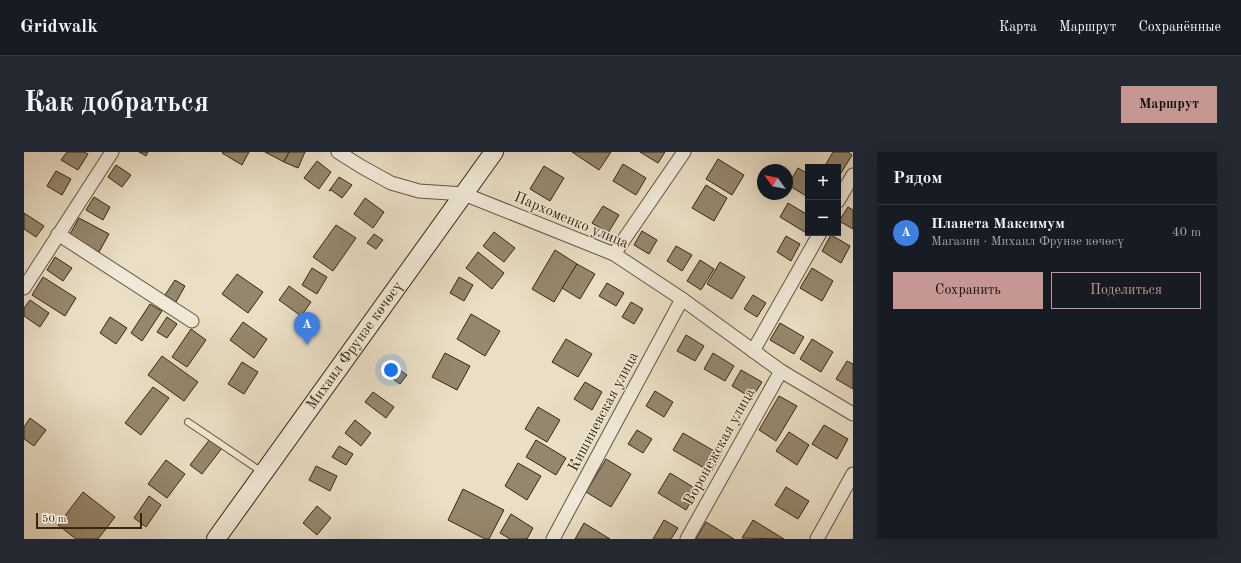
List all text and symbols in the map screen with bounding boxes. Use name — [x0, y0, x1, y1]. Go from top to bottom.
text: Gridwalk — [20, 18, 98, 37]
text: Карта — [999, 20, 1037, 34]
text: Маршрут — [1059, 20, 1116, 34]
text: Сохранённые — [1138, 20, 1221, 34]
button: Маршрут — [1121, 86, 1217, 123]
text: Как добраться — [24, 90, 209, 118]
north arrow — [757, 164, 793, 200]
map controls — [805, 164, 841, 236]
button: + — [805, 164, 841, 200]
text: Рядом — [893, 170, 942, 187]
street label: Пархоменко улица — [512, 190, 631, 252]
button: − — [805, 200, 841, 236]
text: Планета Максимум — [931, 217, 1065, 232]
text: A — [901, 226, 911, 239]
text: 40 m — [1172, 226, 1201, 239]
text: Магазин · Михаил Фрунзе көчөсү — [931, 235, 1124, 248]
button: Сохранить — [893, 272, 1043, 309]
button: Поделиться — [1051, 272, 1201, 309]
street label: Михаил Фрунзе көчөсү — [304, 279, 406, 413]
pin: A — [294, 312, 320, 345]
street label: Кишиневская улица — [566, 349, 642, 474]
your location — [381, 360, 401, 380]
street label: Воронежская улица — [682, 386, 759, 508]
scale bar — [36, 511, 142, 530]
text: 50 m — [42, 514, 67, 525]

